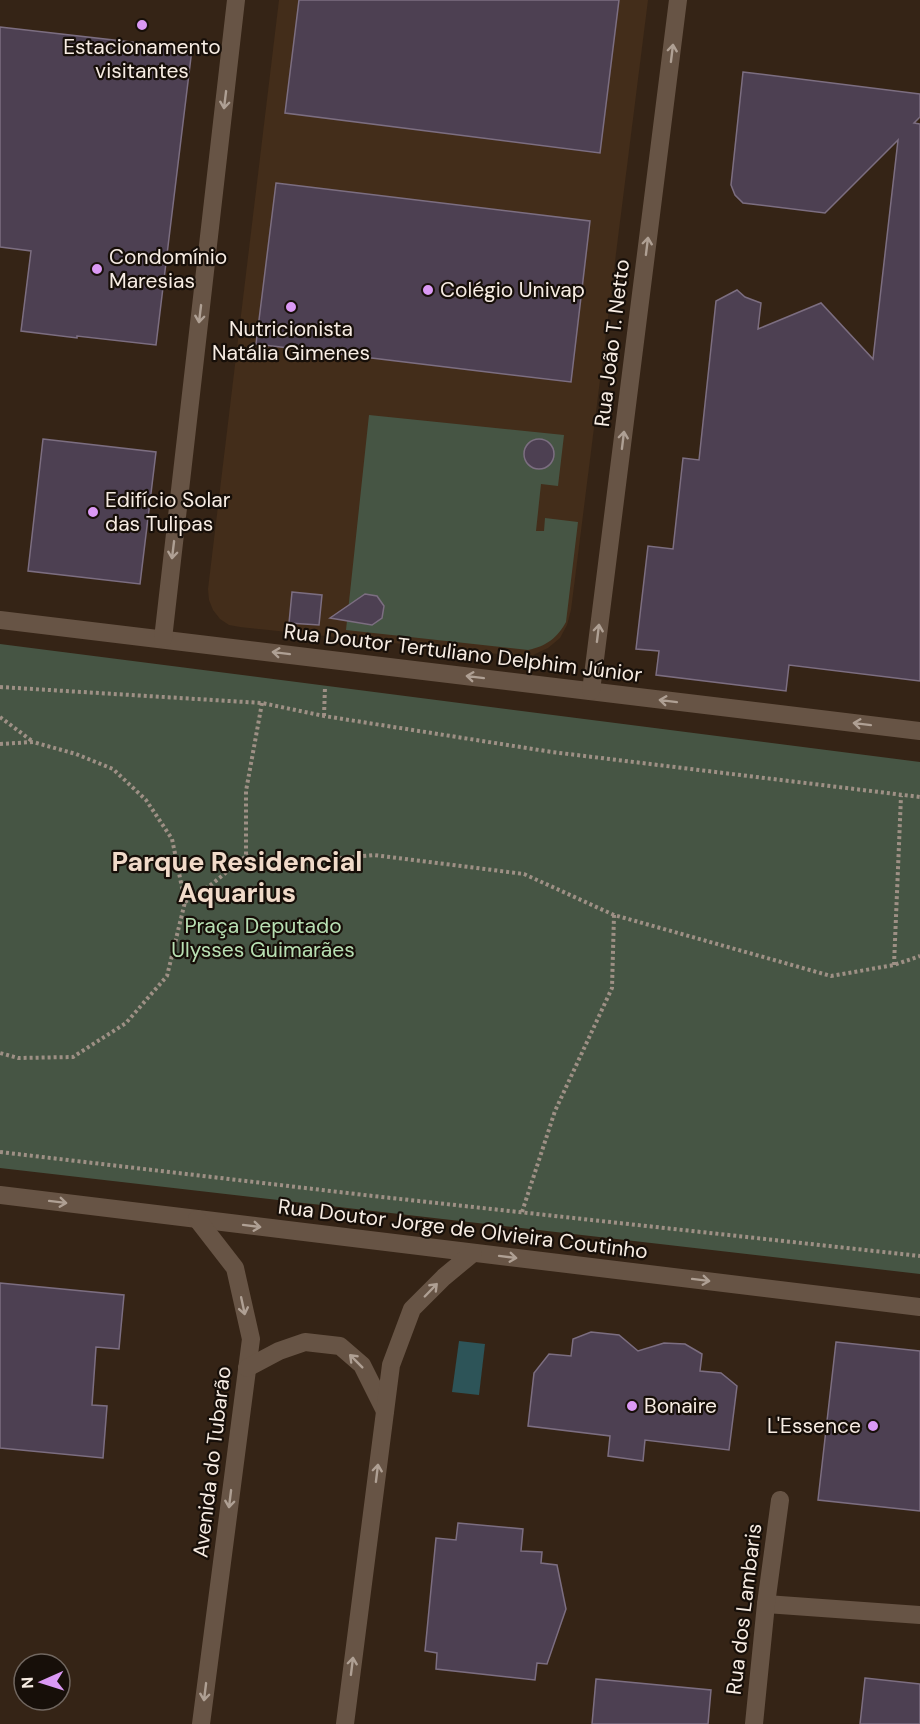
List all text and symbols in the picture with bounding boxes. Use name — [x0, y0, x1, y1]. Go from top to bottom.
marker: Estacionamento visitantes — [135, 18, 149, 32]
place label: Estacionamento visitantes — [63, 33, 221, 85]
one-way arrow — [666, 43, 677, 63]
one-way arrow — [219, 89, 230, 109]
one-way arrow — [642, 237, 653, 257]
place label: Condomínio Maresias — [109, 243, 227, 295]
street label: Rua João T. Netto — [588, 258, 636, 428]
marker: Condomínio Maresias — [90, 262, 104, 276]
place label: Colégio Univap — [440, 276, 585, 304]
marker: Colégio Univap — [421, 283, 435, 297]
marker: Nutricionista Natália Gimenes — [284, 300, 298, 314]
one-way arrow — [194, 304, 205, 324]
place label: Nutricionista Natália Gimenes — [212, 315, 370, 367]
one-way arrow — [617, 430, 628, 450]
place label: Edifício Solar das Tulipas — [105, 486, 231, 538]
marker: Edifício Solar das Tulipas — [86, 505, 100, 519]
one-way arrow — [167, 539, 178, 559]
street label: Rua Doutor Tertuliano Delphim Júnior — [282, 617, 644, 689]
one-way arrow — [593, 624, 604, 644]
one-way arrow — [272, 648, 292, 659]
one-way arrow — [465, 671, 485, 682]
one-way arrow — [659, 695, 679, 706]
one-way arrow — [852, 718, 872, 729]
district label: Parque Residencial Aquarius — [112, 844, 362, 910]
park label: Praça Deputado Ulysses Guimarães — [171, 912, 355, 964]
street label: Rua Doutor Jorge de Olvieira Coutinho — [276, 1192, 650, 1266]
one-way arrow — [48, 1197, 67, 1208]
one-way arrow — [241, 1220, 261, 1231]
one-way arrow — [497, 1252, 517, 1263]
one-way arrow — [691, 1275, 711, 1286]
one-way arrow — [424, 1282, 438, 1297]
one-way arrow — [238, 1295, 249, 1315]
one-way arrow — [349, 1354, 364, 1368]
street label: Avenida do Tubarão — [186, 1365, 238, 1559]
place label: Bonaire — [644, 1392, 717, 1420]
marker: Bonaire — [625, 1399, 639, 1413]
place label: L'Essence — [767, 1412, 861, 1440]
marker: L'Essence — [866, 1419, 880, 1433]
one-way arrow — [372, 1463, 383, 1483]
one-way arrow — [225, 1488, 236, 1508]
street label: Rua dos Lambaris — [720, 1522, 768, 1696]
north arrow — [12, 1652, 72, 1712]
one-way arrow — [347, 1657, 358, 1676]
text: N — [17, 1676, 38, 1689]
one-way arrow — [200, 1681, 211, 1701]

